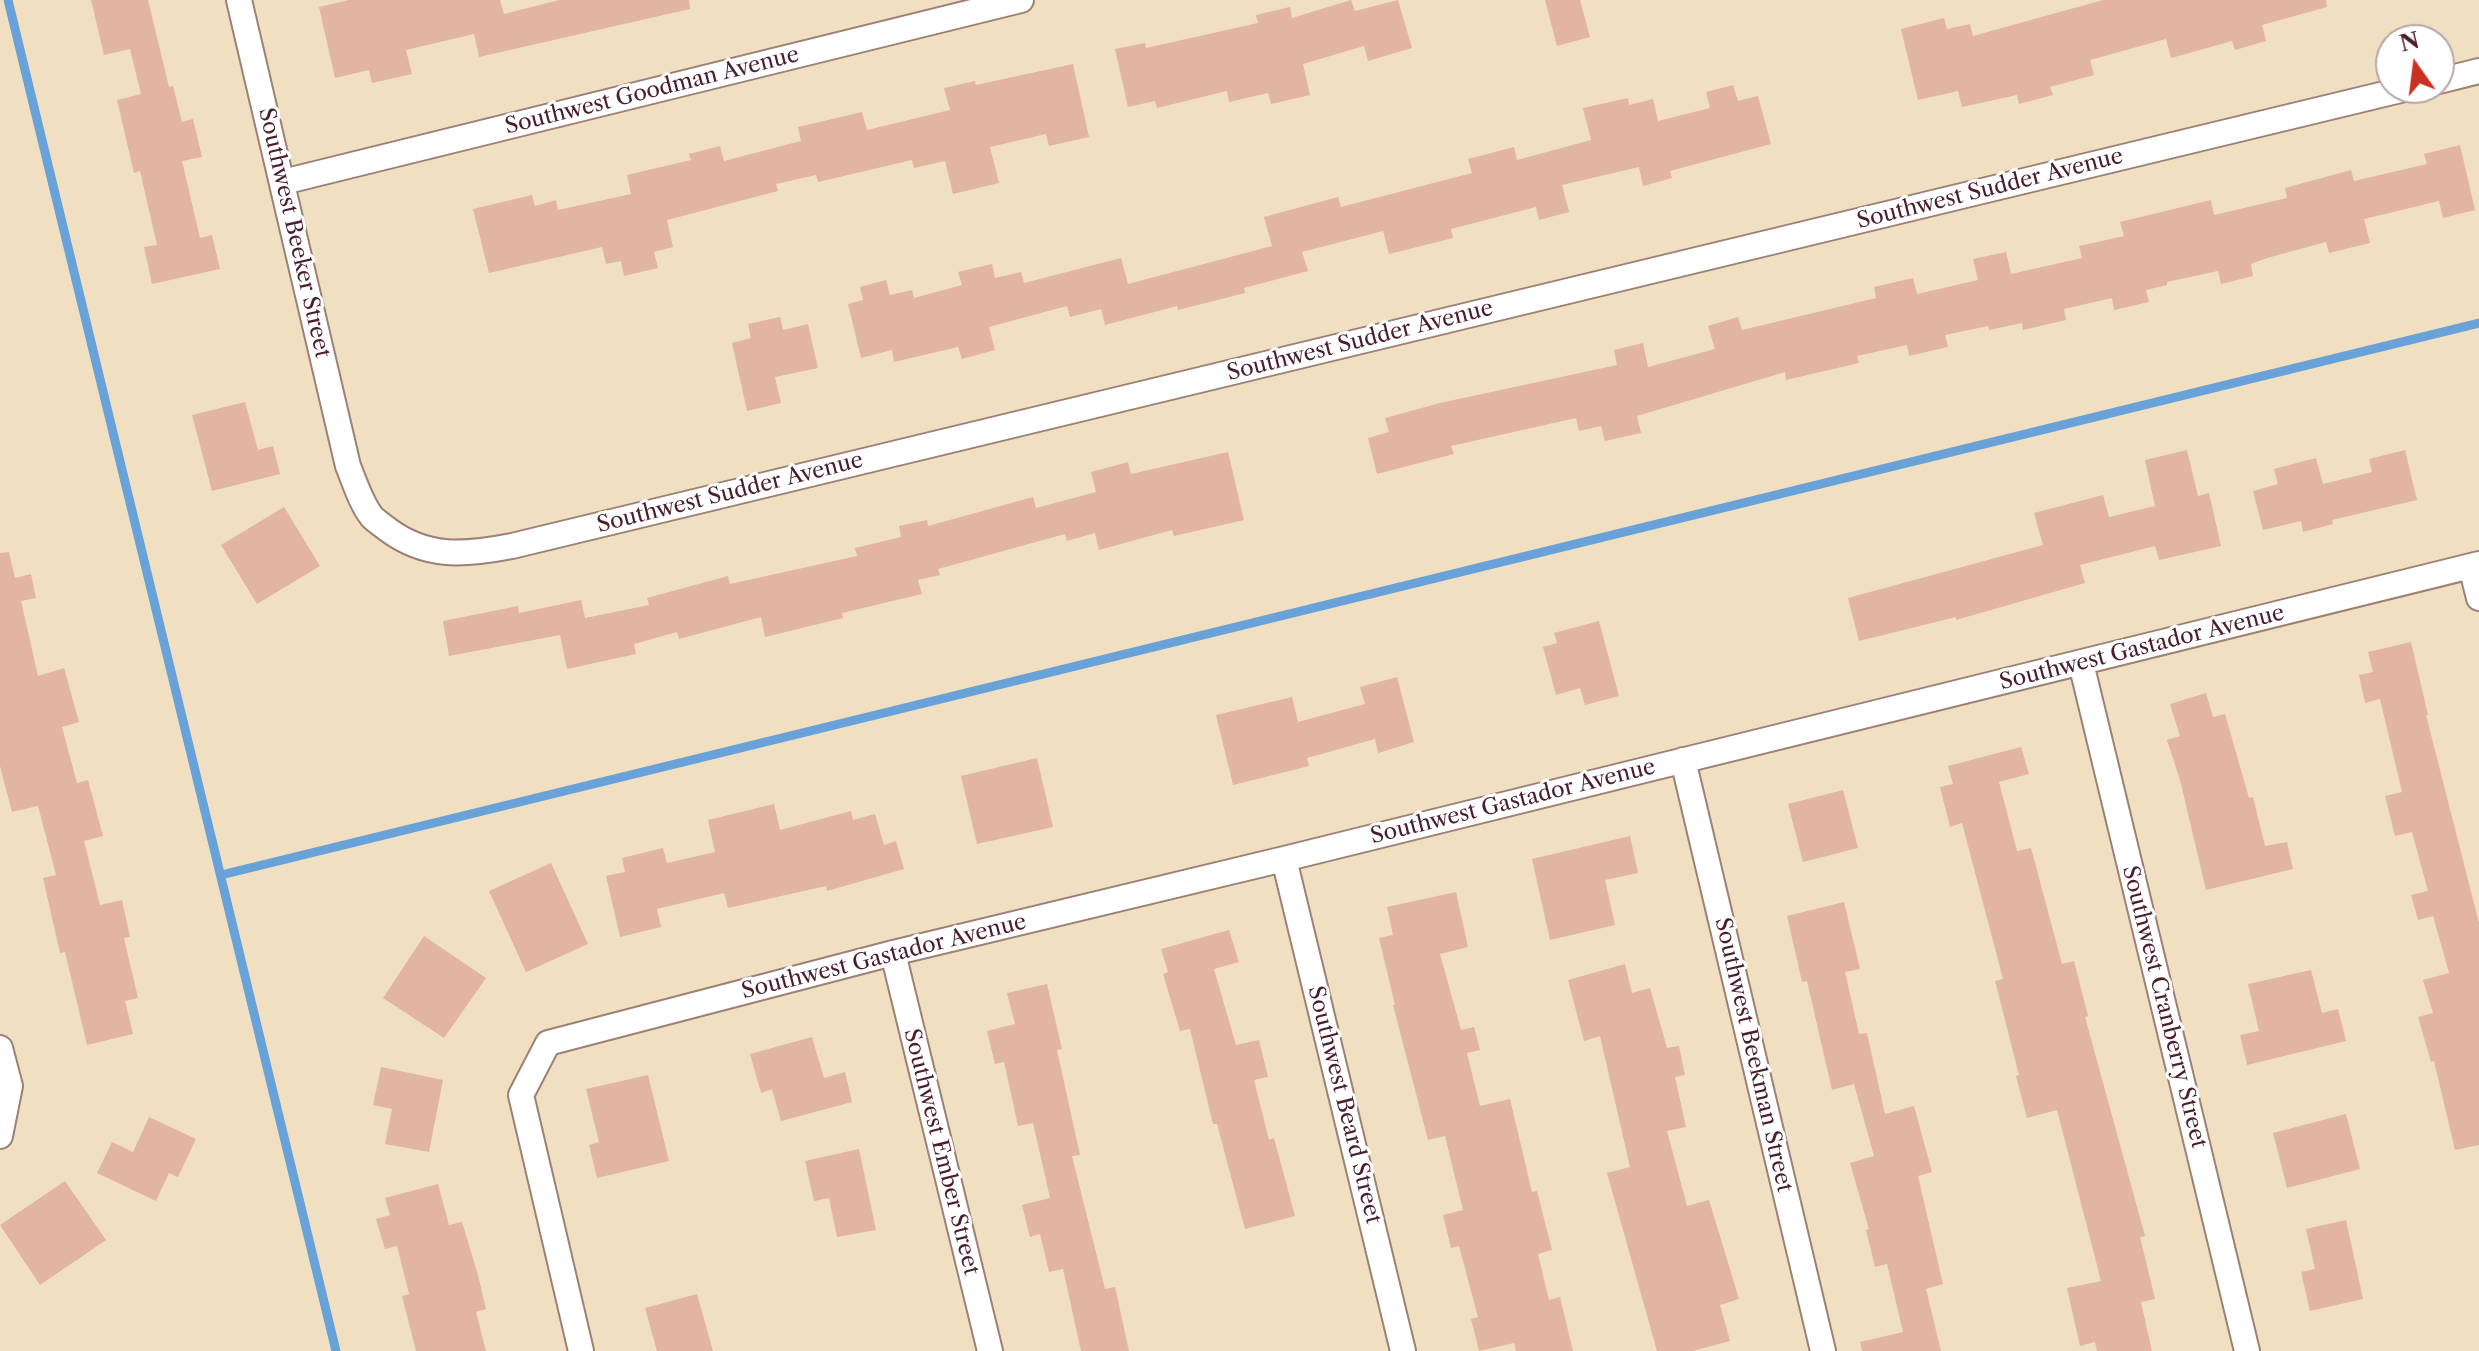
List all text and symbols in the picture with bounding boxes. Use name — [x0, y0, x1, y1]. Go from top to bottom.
north arrow — [2375, 24, 2455, 104]
text: N — [2397, 27, 2422, 58]
street label: Southwest Goodman Avenue — [502, 42, 802, 140]
street label: Southwest Beeker Street — [252, 105, 336, 361]
street label: Southwest Sudder Avenue — [1854, 143, 2126, 235]
street label: Southwest Sudder Avenue — [1224, 295, 1496, 387]
street label: Southwest Sudder Avenue — [594, 447, 866, 539]
street label: Southwest Gastador Avenue — [1997, 600, 2287, 696]
street label: Southwest Gastador Avenue — [1368, 754, 1658, 850]
street label: Southwest Cranberry Street — [2116, 863, 2212, 1151]
street label: Southwest Gastador Avenue — [739, 909, 1029, 1005]
street label: Southwest Beekman Street — [1709, 915, 1797, 1195]
street label: Southwest Beard Street — [1302, 983, 1386, 1227]
street label: Southwest Ember Street — [898, 1026, 984, 1278]

